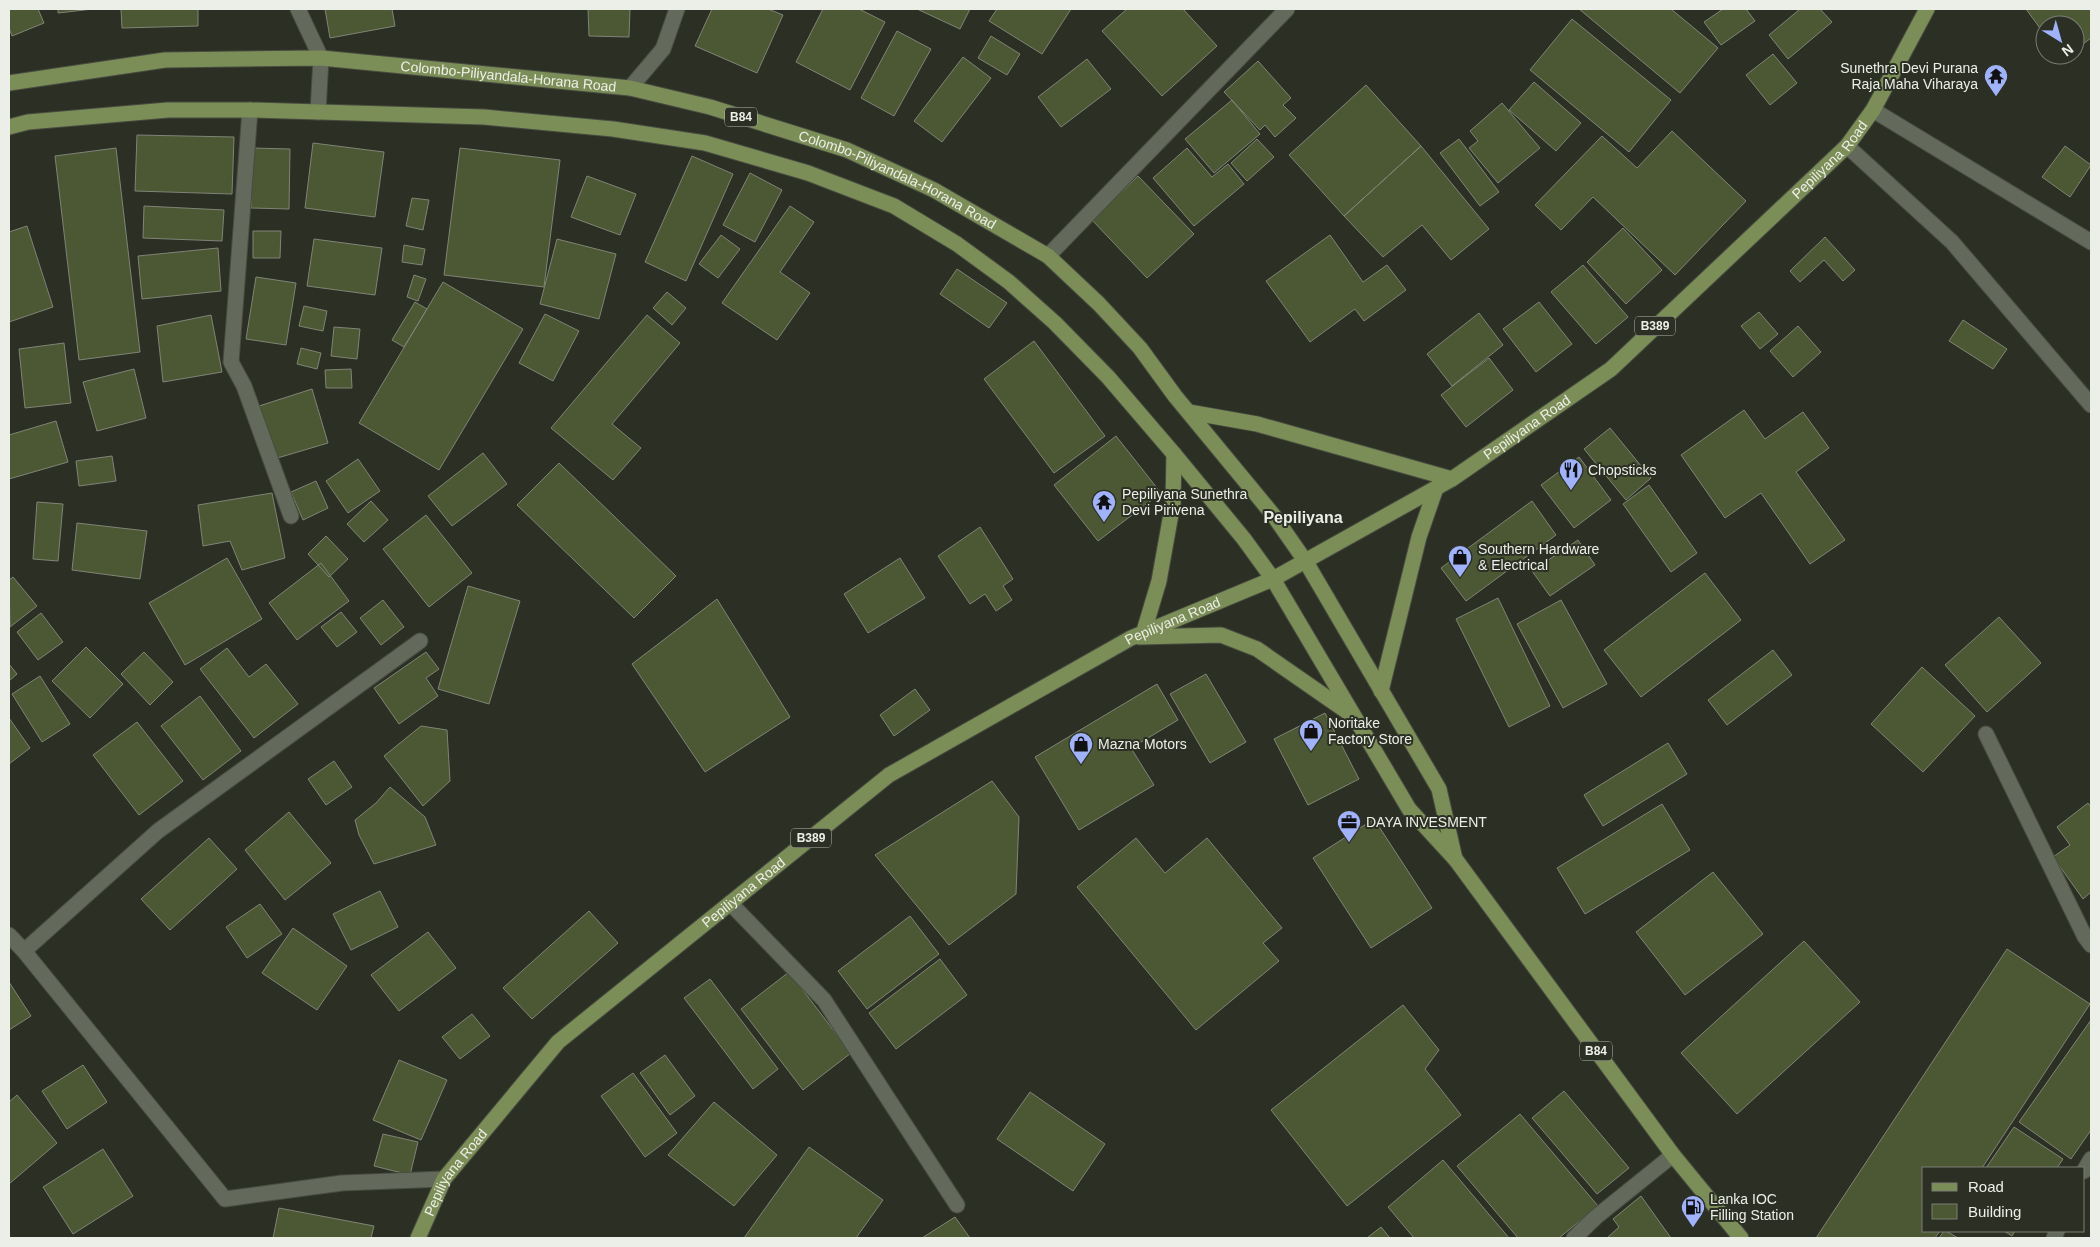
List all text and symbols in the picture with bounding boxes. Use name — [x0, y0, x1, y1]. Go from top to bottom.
north arrow — [2035, 15, 2085, 65]
text: N — [2059, 41, 2077, 60]
street label: Colombo-Piliyandala-Horana Road — [400, 58, 617, 95]
place label: Sunethra Devi Purana Raja Maha Viharaya — [1840, 60, 1978, 92]
temple icon: Sunethra Devi Purana Raja Maha Viharaya — [1983, 63, 2009, 97]
road number: B84 — [725, 108, 757, 126]
street label: Pepiliyana Road — [1788, 118, 1871, 202]
street label: Colombo-Piliyandala-Horana Road — [797, 127, 999, 232]
road number: B389 — [1635, 316, 1675, 336]
street label: Pepiliyana Road — [1480, 392, 1573, 463]
restaurant icon: Chopsticks — [1558, 457, 1584, 491]
place label: Chopsticks — [1588, 462, 1656, 478]
place label: Pepiliyana Sunethra Devi Pirivena — [1122, 486, 1248, 518]
temple icon: Pepiliyana Sunethra Devi Pirivena — [1091, 489, 1117, 523]
district label: Pepiliyana — [1263, 509, 1343, 526]
place label: Southern Hardware & Electrical — [1478, 541, 1600, 573]
shop icon: Southern Hardware & Electrical — [1447, 544, 1473, 578]
street label: Pepiliyana Road — [1122, 594, 1223, 648]
place label: Noritake Factory Store — [1328, 715, 1412, 747]
shop icon: Noritake Factory Store — [1298, 718, 1324, 752]
shop icon: Mazna Motors — [1068, 731, 1094, 765]
place label: Mazna Motors — [1098, 736, 1187, 752]
office icon: DAYA INVESMENT — [1336, 809, 1362, 843]
place label: DAYA INVESMENT — [1366, 814, 1487, 830]
road number: B389 — [791, 828, 831, 848]
street label: Pepiliyana Road — [699, 854, 788, 931]
road number: B84 — [1580, 1042, 1612, 1060]
street label: Pepiliyana Road — [421, 1126, 490, 1218]
legend — [1922, 1167, 2085, 1232]
text: Road — [1968, 1178, 2004, 1195]
place label: Lanka IOC Filling Station — [1710, 1191, 1794, 1223]
fuel station icon: Lanka IOC Filling Station — [1680, 1194, 1706, 1228]
text: Building — [1968, 1203, 2021, 1220]

